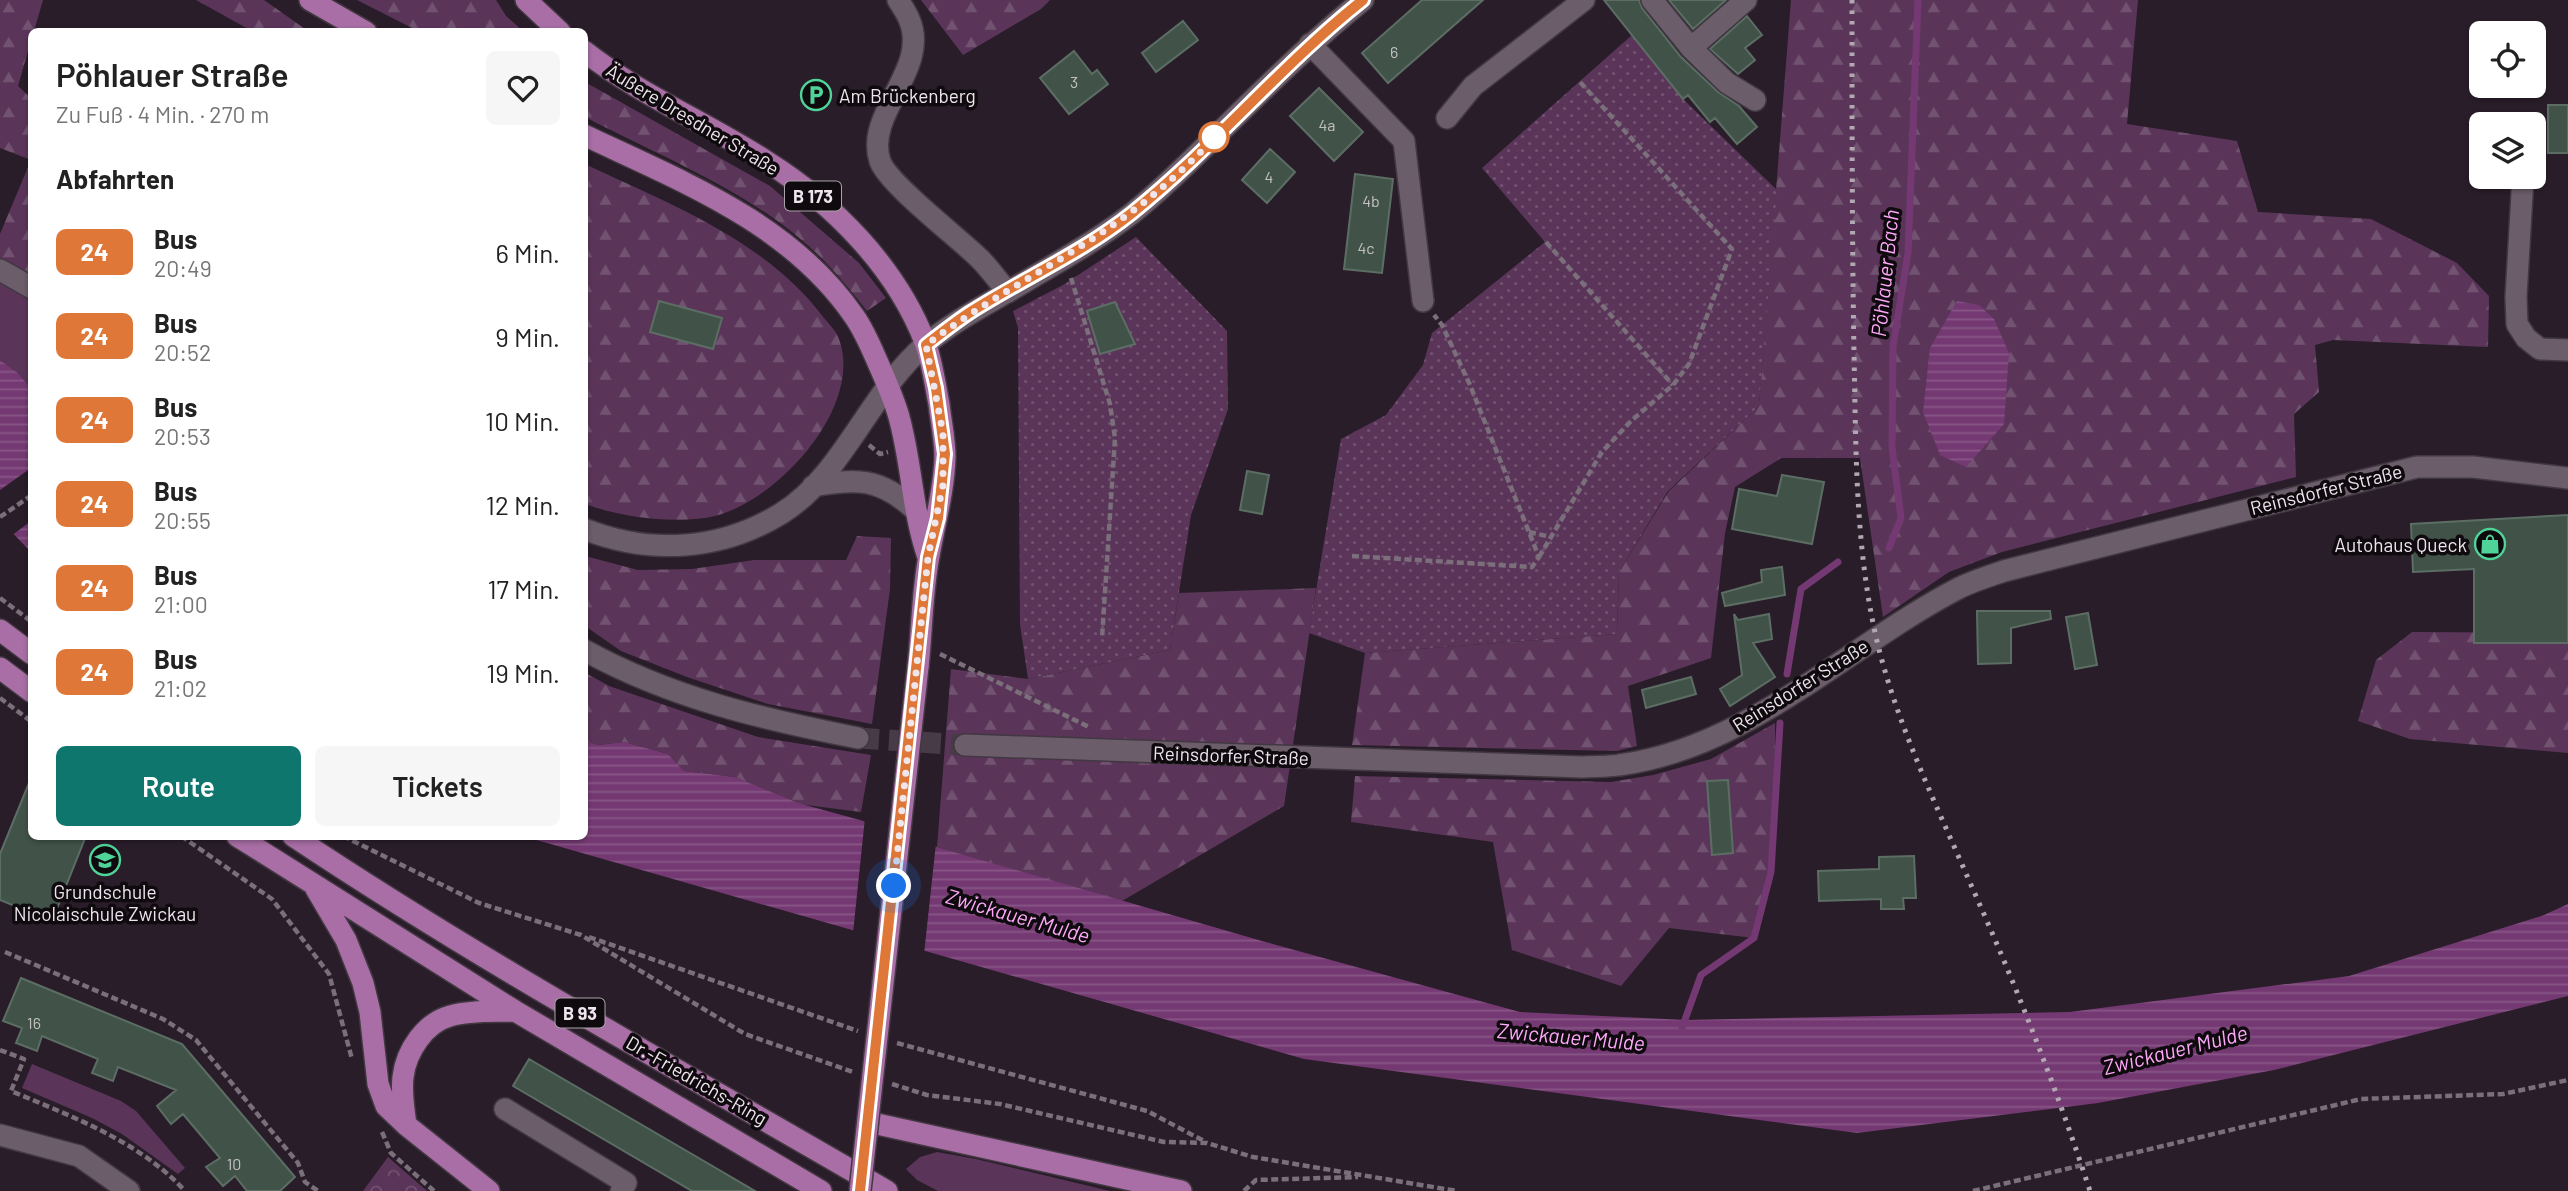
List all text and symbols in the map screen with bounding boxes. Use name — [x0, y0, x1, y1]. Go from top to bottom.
map controls — [2469, 21, 2546, 189]
button: locate — [2469, 21, 2546, 98]
house number: 6 — [1390, 42, 1398, 61]
button: heart — [486, 51, 560, 125]
text: Pöhlauer Straße — [56, 54, 289, 94]
street label: Äußere Dresdner Straße — [602, 58, 784, 180]
house number: 3 — [1070, 72, 1078, 91]
parking icon: Am Brückenberg — [799, 78, 833, 112]
place label: Am Brückenberg — [839, 84, 976, 107]
text: Zu Fuß · 4 Min. · 270 m — [56, 100, 269, 128]
button: layers — [2469, 112, 2546, 189]
house number: 4a — [1319, 115, 1336, 134]
unlabelled marker — [1199, 122, 1229, 152]
text: Abfahrten — [56, 163, 174, 194]
house number: 4 — [1265, 167, 1273, 186]
road number: B 173 — [785, 182, 841, 210]
house number: 4b — [1362, 191, 1380, 210]
water label: Pöhlauer Bach — [1865, 208, 1903, 338]
text: Bus — [154, 223, 197, 254]
text: 24 — [81, 237, 108, 266]
text: 6 Min. — [495, 237, 560, 268]
house number: 4c — [1357, 238, 1375, 257]
text: 20:49 — [154, 254, 212, 282]
text: Bus — [154, 307, 197, 338]
text: 24 — [81, 321, 108, 350]
text: 9 Min. — [495, 321, 560, 352]
text: 20:52 — [154, 338, 211, 366]
text: Bus — [154, 391, 197, 422]
text: 24 — [81, 405, 108, 434]
text: 10 Min. — [485, 405, 560, 436]
text: 20:53 — [154, 422, 211, 450]
street label: Reinsdorfer Straße — [2248, 459, 2404, 519]
text: Bus — [154, 475, 197, 506]
text: 24 — [81, 489, 108, 518]
text: 12 Min. — [486, 489, 560, 520]
text: 20:55 — [154, 506, 211, 534]
shop icon: Autohaus Queck — [2473, 527, 2507, 561]
place label: Autohaus Queck — [2335, 533, 2467, 556]
text: Bus — [154, 559, 197, 590]
text: 24 — [81, 573, 108, 602]
text: 17 Min. — [487, 573, 560, 604]
text: 21:00 — [154, 590, 208, 618]
street label: Reinsdorfer Straße — [1728, 634, 1872, 736]
text: Bus — [154, 643, 197, 674]
text: 24 — [81, 657, 108, 686]
text: 19 Min. — [486, 657, 560, 688]
text: 21:02 — [154, 674, 207, 702]
street label: Reinsdorfer Straße — [1153, 741, 1309, 769]
button: Route — [56, 746, 301, 826]
button: Tickets — [315, 746, 560, 826]
school or university icon: Grundschule Nicolaischule Zwickau — [88, 843, 122, 877]
your location — [876, 868, 911, 903]
place label: Grundschule Nicolaischule Zwickau — [14, 880, 196, 925]
water label: Zwickauer Mulde — [943, 883, 1093, 947]
road number: B 93 — [556, 998, 604, 1028]
house number: 16 — [27, 1013, 41, 1032]
water label: Zwickauer Mulde — [1496, 1017, 1646, 1055]
water label: Zwickauer Mulde — [2100, 1019, 2250, 1079]
street label: Dr.-Friedrichs-Ring — [623, 1030, 771, 1130]
house number: 10 — [227, 1154, 241, 1173]

